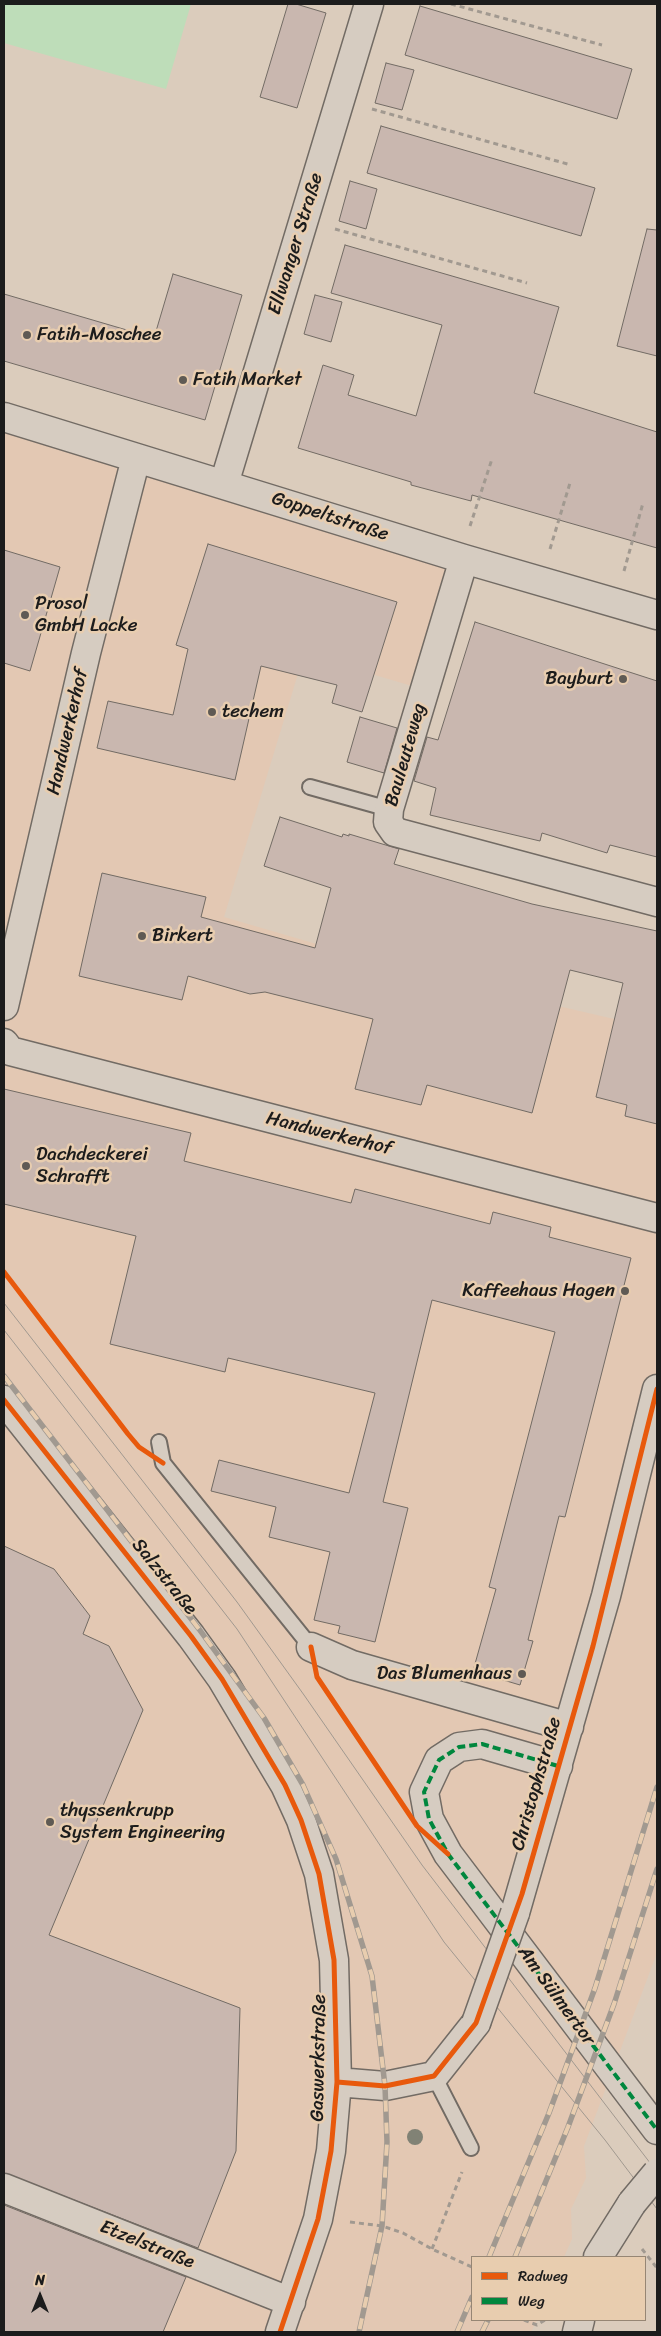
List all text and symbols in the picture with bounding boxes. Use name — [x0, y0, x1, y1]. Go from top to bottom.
street label: Ellwanger Straße — [264, 170, 328, 318]
place label: Fatih-Moschee — [37, 324, 162, 346]
marker: Fatih-Moschee — [21, 329, 33, 341]
place label: Fatih Market — [193, 369, 302, 391]
marker: Fatih Market — [177, 374, 189, 386]
street label: Goppeltstraße — [269, 487, 391, 547]
place label: Prosol GmbH Lacke — [35, 593, 138, 637]
marker: Prosol GmbH Lacke — [19, 609, 31, 621]
street label: Handwerkerhof — [42, 667, 94, 797]
place label: Bayburt — [545, 668, 613, 690]
marker: Bayburt — [617, 673, 629, 685]
place label: techem — [222, 701, 284, 723]
street label: Bauleuteweg — [380, 701, 432, 809]
marker: techem — [206, 706, 218, 718]
place label: Birkert — [152, 925, 213, 947]
marker: Birkert — [136, 930, 148, 942]
street label: Handwerkerhof — [264, 1107, 394, 1161]
place label: Dachdeckerei Schrafft — [36, 1144, 148, 1188]
marker: Dachdeckerei Schrafft — [20, 1160, 32, 1172]
place label: Kaffeehaus Hagen — [462, 1280, 615, 1302]
marker: Kaffeehaus Hagen — [619, 1285, 631, 1297]
street label: Salzstraße — [126, 1534, 202, 1620]
place label: Das Blumenhaus — [377, 1663, 512, 1685]
marker: Das Blumenhaus — [516, 1668, 528, 1680]
street label: Christophstraße — [507, 1715, 567, 1853]
place label: thyssenkrupp System Engineering — [60, 1800, 225, 1844]
marker: thyssenkrupp System Engineering — [44, 1816, 56, 1828]
street label: Am Sülmertor — [512, 1942, 600, 2050]
street label: Gaswerkstraße — [306, 1994, 332, 2122]
street label: Etzelstraße — [97, 2216, 197, 2274]
legend — [471, 2256, 646, 2321]
text: Radweg — [518, 2263, 568, 2289]
text: N — [35, 2268, 45, 2293]
north arrow — [15, 2271, 65, 2321]
text: Weg — [518, 2288, 545, 2314]

